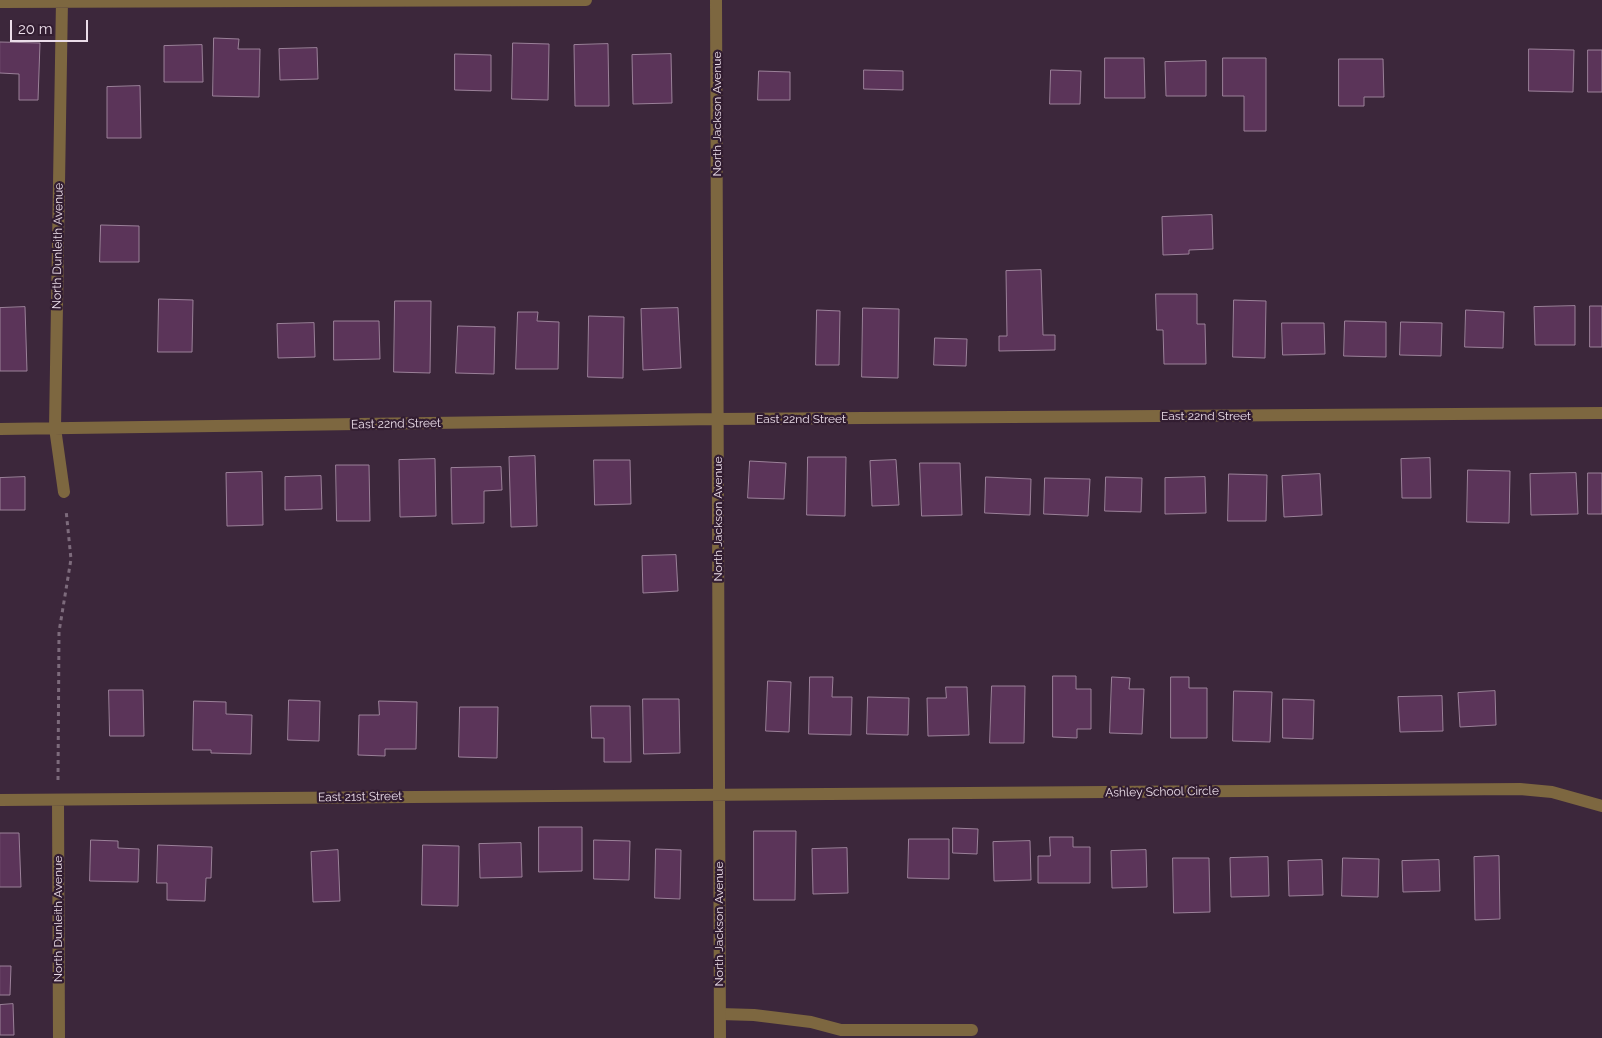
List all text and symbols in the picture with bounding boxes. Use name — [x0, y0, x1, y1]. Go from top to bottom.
scale bar — [12, 10, 90, 42]
text: 20 m — [18, 20, 53, 38]
street label: North Jackson Avenue — [710, 52, 724, 176]
street label: North Dunleith Avenue — [50, 183, 66, 309]
street label: East 22nd Street — [1161, 409, 1251, 423]
street label: East 22nd Street — [756, 412, 846, 426]
street label: East 22nd Street — [351, 416, 441, 432]
street label: North Jackson Avenue — [711, 457, 725, 581]
street label: Ashley School Circle — [1105, 784, 1219, 800]
street label: East 21st Street — [318, 789, 402, 805]
street label: North Dunleith Avenue — [51, 856, 65, 982]
street label: North Jackson Avenue — [712, 862, 726, 986]

